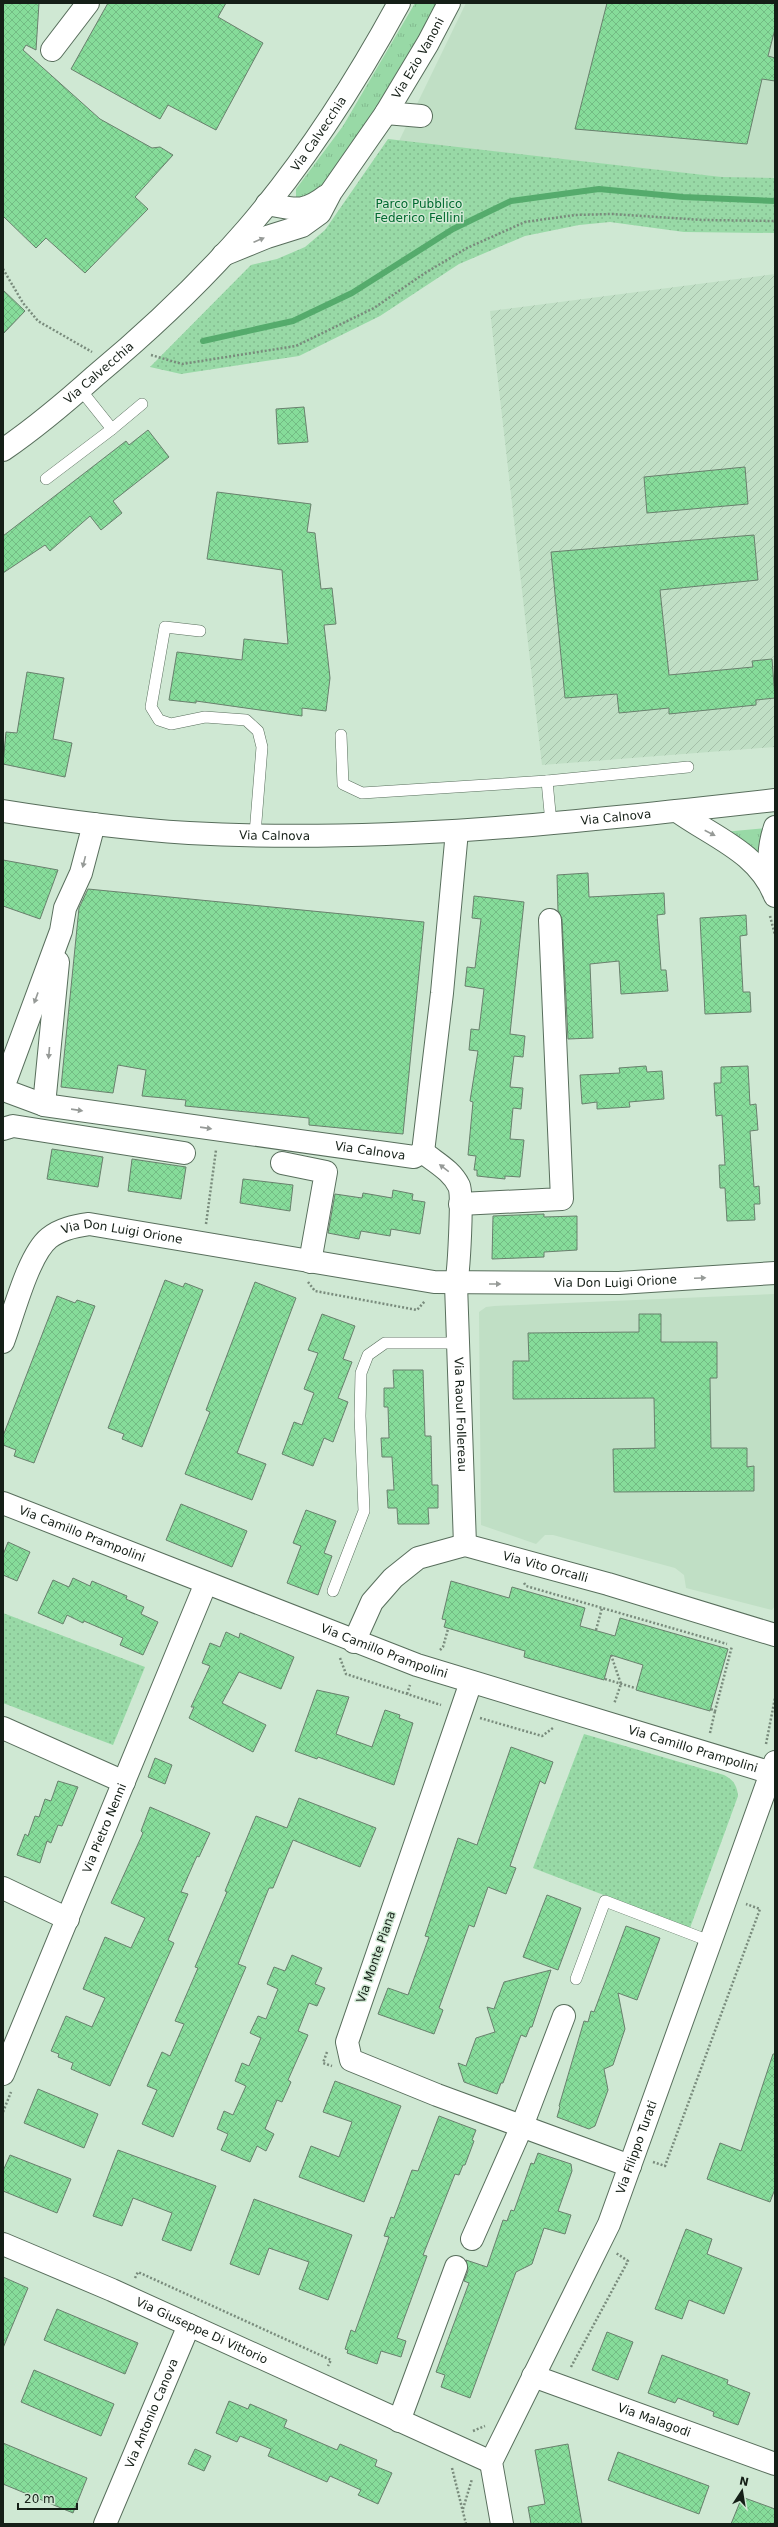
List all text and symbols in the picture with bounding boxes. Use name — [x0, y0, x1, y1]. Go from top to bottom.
street label: Via Ezio Vanoni — [389, 15, 447, 101]
street label: Via Calvecchia — [288, 94, 349, 174]
park label: Parco Pubblico Federico Fellini — [374, 197, 464, 225]
one-way arrow — [254, 237, 265, 243]
street label: Via Calvecchia — [61, 339, 137, 407]
street label: Via Calnova — [580, 807, 652, 828]
street label: Via Calnova — [239, 828, 310, 843]
one-way arrow — [704, 830, 715, 836]
one-way arrow — [81, 856, 87, 868]
one-way arrow — [33, 992, 39, 1004]
one-way arrow — [46, 1047, 53, 1059]
one-way arrow — [71, 1107, 83, 1113]
one-way arrow — [199, 1125, 212, 1131]
street label: Via Calnova — [334, 1139, 406, 1163]
one-way arrow — [438, 1164, 449, 1172]
street label: Via Don Luigi Orione — [59, 1217, 184, 1247]
street label: Via Don Luigi Orione — [554, 1272, 677, 1290]
one-way arrow — [694, 1274, 706, 1281]
one-way arrow — [489, 1281, 502, 1287]
street label: Via Raoul Follereau — [452, 1357, 469, 1472]
street label: Via Camillo Prampolini — [17, 1503, 147, 1565]
street label: Via Vito Orcalli — [501, 1549, 590, 1585]
street label: Via Camillo Prampolini — [319, 1621, 449, 1681]
street label: Via Camillo Prampolini — [626, 1723, 759, 1775]
street label: Via Pietro Nenni — [80, 1781, 129, 1875]
street label: Via Monte Piana — [354, 1909, 398, 2005]
street label: Via Filippo Turati — [613, 2099, 660, 2196]
street label: Via Giuseppe Di Vittorio — [134, 2295, 270, 2367]
street label: Via Antonio Canova — [122, 2357, 181, 2470]
street label: Via Malagodi — [616, 2400, 693, 2440]
north arrow — [722, 2471, 762, 2511]
text: N — [738, 2474, 750, 2489]
scale bar — [18, 2485, 77, 2511]
text: 20 m — [24, 2492, 55, 2506]

